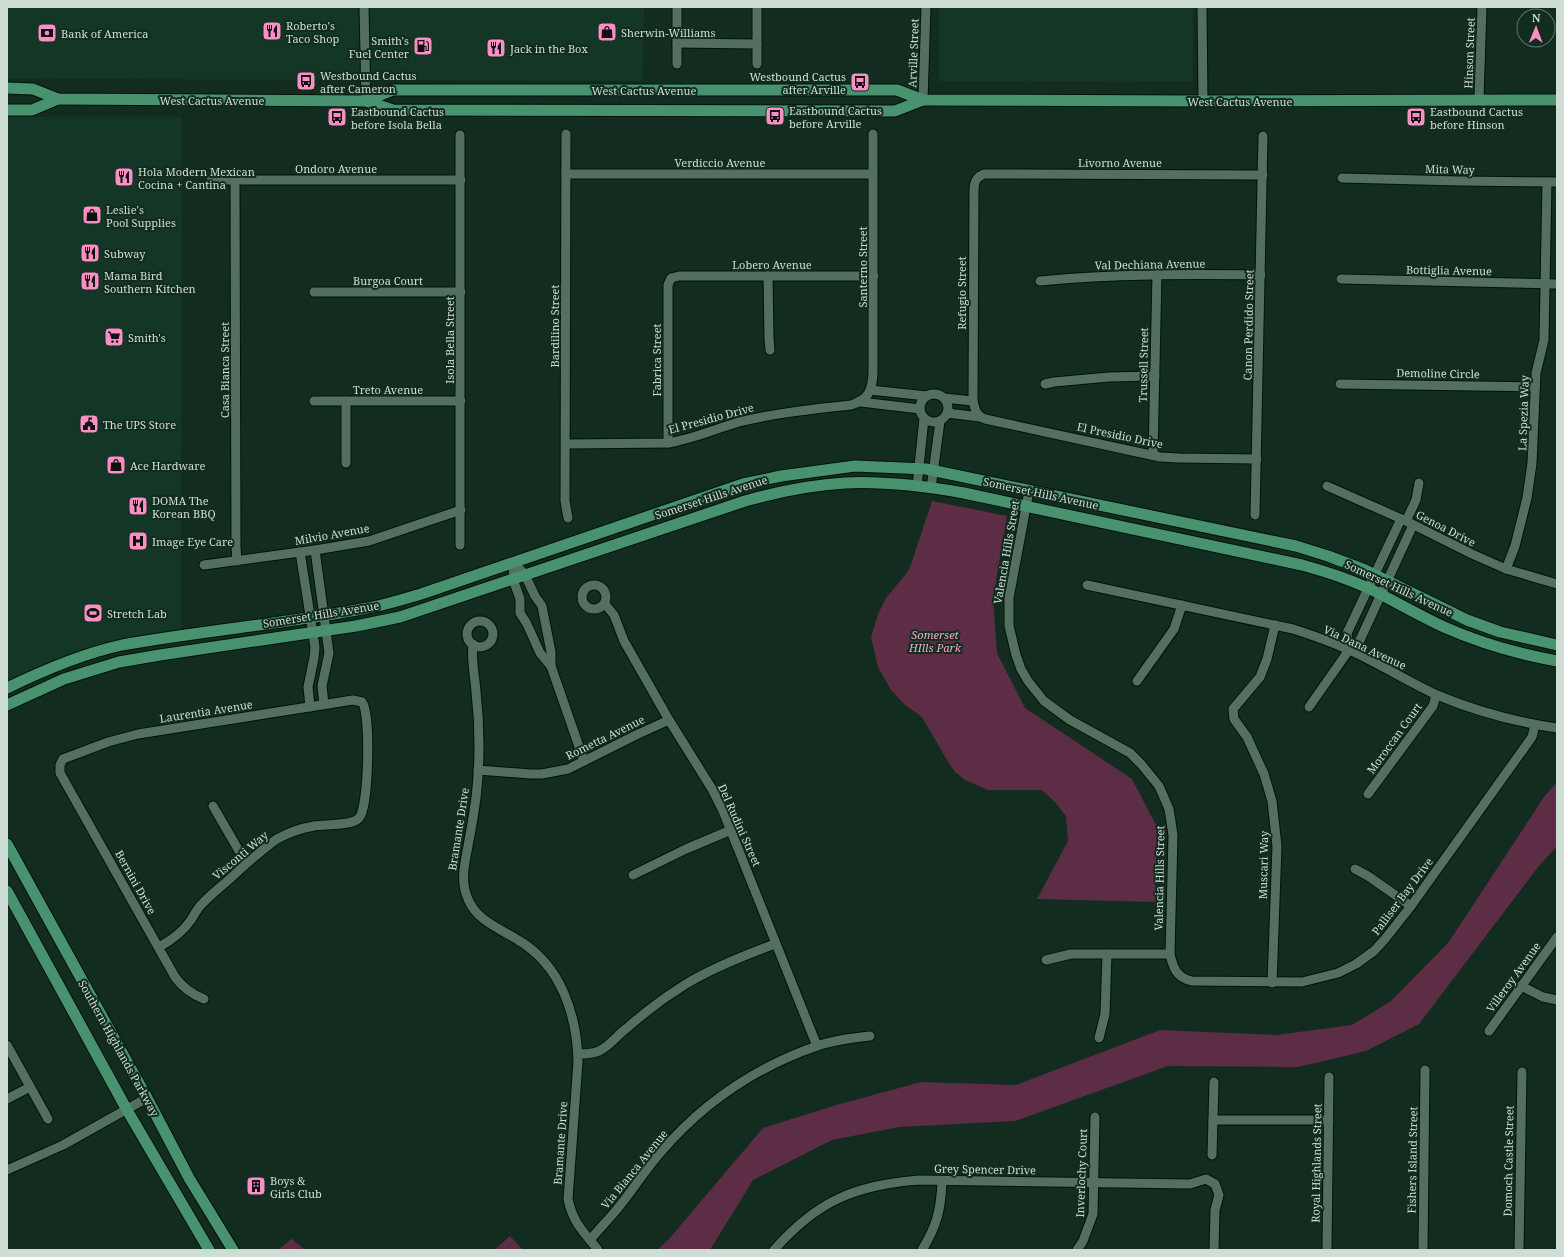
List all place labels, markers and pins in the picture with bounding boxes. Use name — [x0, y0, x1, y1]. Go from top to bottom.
place label: Roberto's Taco Shop — [286, 18, 340, 46]
restaurant icon: Roberto's Taco Shop — [261, 20, 283, 42]
shop icon: Sherwin-Williams — [596, 21, 618, 43]
bank icon: Bank of America — [36, 22, 58, 44]
place label: Sherwin-Williams — [621, 25, 716, 40]
place label: Bank of America — [61, 26, 148, 41]
place label: Smith's Fuel Center — [349, 33, 410, 61]
fuel station icon: Smith's Fuel Center — [412, 35, 434, 57]
restaurant icon: Jack in the Box — [485, 37, 507, 59]
place label: Jack in the Box — [509, 41, 588, 56]
place label: Westbound Cactus after Cameron — [320, 68, 417, 96]
place label: Westbound Cactus after Arville — [749, 69, 846, 97]
bus stop icon: Westbound Cactus after Cameron — [295, 70, 317, 92]
bus stop icon: Westbound Cactus after Arville — [849, 71, 871, 93]
place label: Eastbound Cactus before Arville — [789, 103, 882, 131]
place label: Eastbound Cactus before Isola Bella — [351, 104, 444, 132]
place label: Eastbound Cactus before Hinson — [1430, 104, 1523, 132]
bus stop icon: Eastbound Cactus before Arville — [764, 105, 786, 127]
bus stop icon: Eastbound Cactus before Isola Bella — [326, 106, 348, 128]
bus stop icon: Eastbound Cactus before Hinson — [1405, 106, 1427, 128]
place label: Hola Modern Mexican Cocina + Cantina — [138, 164, 255, 192]
restaurant icon: Hola Modern Mexican Cocina + Cantina — [113, 166, 135, 188]
place label: Leslie's Pool Supplies — [106, 202, 176, 230]
shop icon: Leslie's Pool Supplies — [81, 204, 103, 226]
restaurant icon: Subway — [79, 242, 101, 264]
place label: Subway — [104, 246, 146, 261]
place label: Mama Bird Southern Kitchen — [104, 268, 196, 296]
restaurant icon: Mama Bird Southern Kitchen — [79, 270, 101, 292]
supermarket icon: Smith's — [103, 326, 125, 348]
place label: Smith's — [128, 330, 166, 345]
public building icon: The UPS Store — [78, 413, 100, 435]
place label: The UPS Store — [103, 417, 176, 432]
shop icon: Ace Hardware — [105, 454, 127, 476]
place label: Ace Hardware — [130, 458, 205, 473]
place label: DOMA The Korean BBQ — [152, 493, 216, 521]
restaurant icon: DOMA The Korean BBQ — [127, 495, 149, 517]
hospital icon: Image Eye Care — [127, 530, 149, 552]
place label: Image Eye Care — [152, 534, 233, 549]
sports icon: Stretch Lab — [82, 602, 104, 624]
place label: Stretch Lab — [107, 606, 167, 621]
place label: Boys & Girls Club — [270, 1173, 322, 1201]
building icon: Boys & Girls Club — [245, 1175, 267, 1197]

